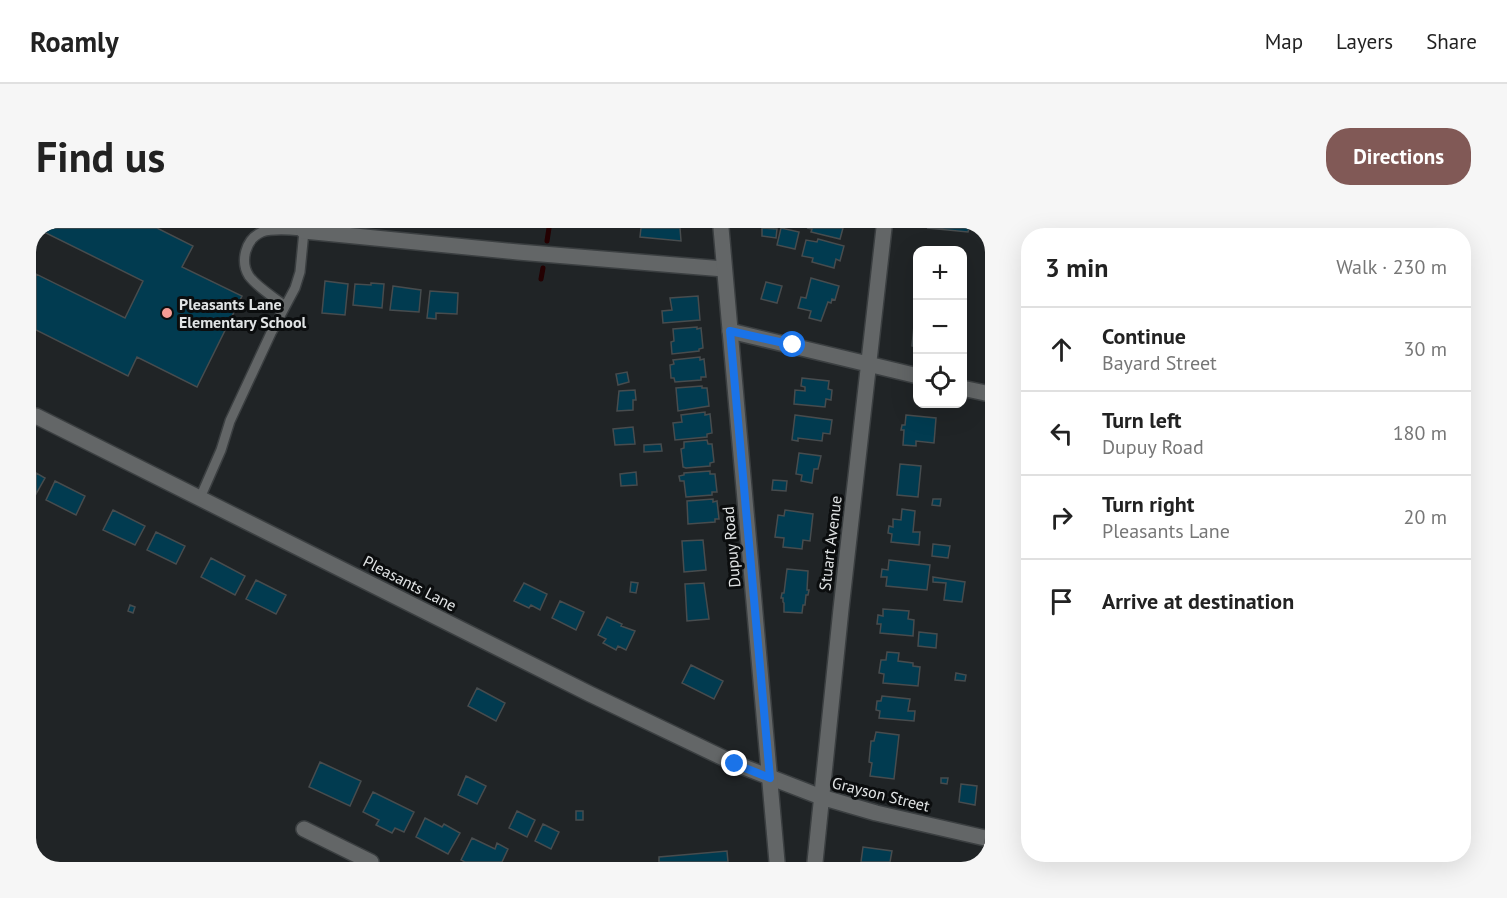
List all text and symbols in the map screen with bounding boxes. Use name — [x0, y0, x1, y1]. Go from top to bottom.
text: Roamly — [30, 23, 119, 60]
text: Map — [1265, 28, 1303, 55]
text: Layers — [1336, 28, 1393, 55]
text: Share — [1426, 28, 1477, 55]
button: Directions — [1326, 128, 1471, 185]
text: Find us — [36, 129, 165, 184]
map controls — [913, 246, 967, 408]
button: + — [913, 246, 967, 300]
text: 3 min — [1045, 251, 1108, 284]
text: Walk · 230 m — [1336, 254, 1447, 280]
place label: Pleasants Lane Elementary School — [179, 294, 306, 332]
button: − — [913, 300, 967, 354]
marker: Pleasants Lane Elementary School — [160, 306, 174, 320]
text: Continue — [1102, 322, 1186, 350]
route start — [779, 331, 805, 357]
icon: ahead — [1045, 333, 1078, 366]
text: 30 m — [1404, 336, 1447, 362]
text: Bayard Street — [1102, 350, 1217, 376]
button: locate — [913, 354, 967, 408]
text: Turn left — [1102, 406, 1182, 434]
icon: left — [1045, 417, 1078, 450]
text: 180 m — [1393, 420, 1447, 446]
text: Dupuy Road — [1102, 434, 1204, 460]
text: Turn right — [1102, 490, 1194, 518]
street label: Stuart Avenue — [814, 494, 846, 592]
icon: right — [1045, 501, 1078, 534]
text: 20 m — [1404, 504, 1447, 530]
street label: Dupuy Road — [717, 506, 745, 588]
text: Pleasants Lane — [1102, 518, 1230, 544]
street label: Pleasants Lane — [360, 551, 460, 615]
icon: arrive — [1045, 585, 1078, 618]
text: Arrive at destination — [1102, 587, 1294, 615]
route end — [721, 750, 747, 776]
street label: Grayson Street — [830, 772, 932, 816]

